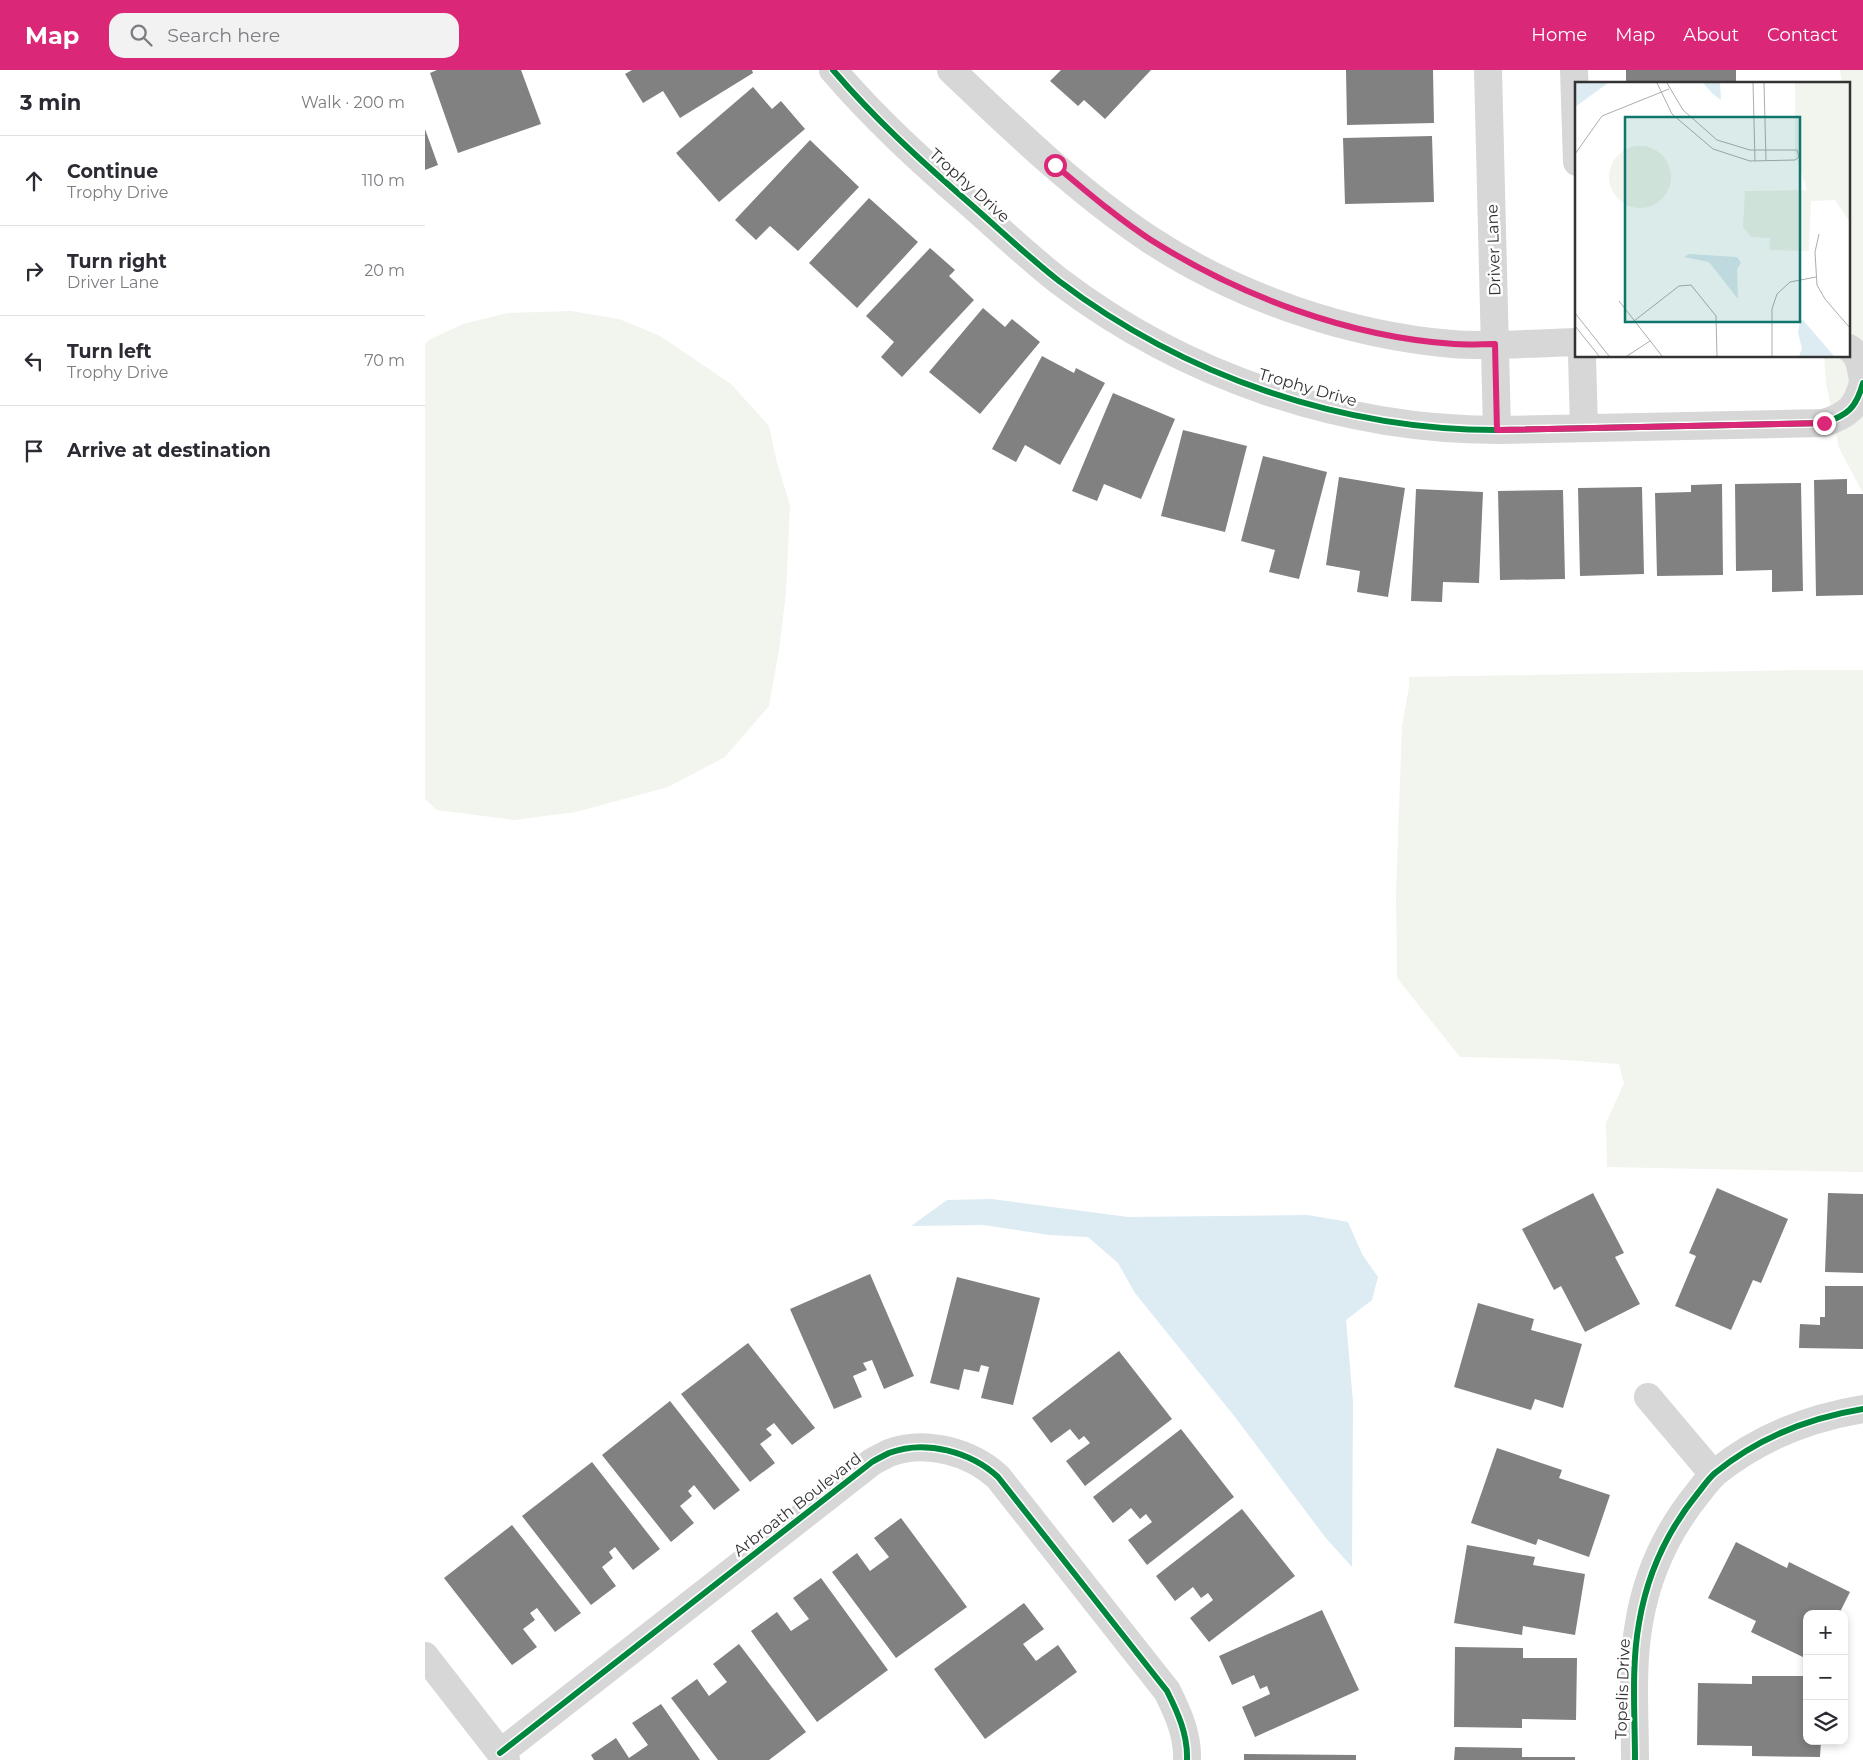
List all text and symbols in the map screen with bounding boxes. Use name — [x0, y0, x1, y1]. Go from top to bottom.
search box — [109, 13, 459, 58]
text: Map — [25, 21, 79, 50]
icon: search — [127, 21, 155, 49]
text: Search here — [167, 24, 280, 47]
text: Home — [1531, 24, 1587, 46]
text: Map — [1615, 24, 1655, 46]
text: About — [1683, 24, 1739, 46]
text: Contact — [1767, 24, 1838, 46]
inset map — [1575, 82, 1851, 358]
text: 3 min — [20, 90, 81, 115]
text: Walk · 200 m — [301, 93, 405, 112]
street label: Trophy Drive — [926, 144, 1014, 226]
route start — [1044, 154, 1067, 177]
text: Continue — [67, 160, 158, 183]
icon: ahead — [20, 167, 48, 195]
text: 110 m — [362, 171, 405, 190]
text: Trophy Drive — [67, 183, 168, 202]
street label: Driver Lane — [1482, 204, 1505, 296]
text: Turn right — [67, 250, 167, 273]
icon: right — [20, 257, 48, 285]
text: 20 m — [364, 261, 405, 280]
text: Driver Lane — [67, 273, 159, 292]
text: Turn left — [67, 340, 152, 363]
icon: left — [20, 347, 48, 375]
text: 70 m — [364, 351, 405, 370]
text: Trophy Drive — [67, 363, 168, 382]
street label: Trophy Drive — [1257, 364, 1359, 411]
route end — [1813, 412, 1836, 435]
icon: arrive — [20, 437, 48, 465]
text: Arrive at destination — [67, 439, 271, 462]
street label: Arbroath Boulevard — [729, 1448, 865, 1560]
map controls — [1803, 1610, 1848, 1745]
button: + — [1803, 1610, 1848, 1655]
street label: Topelis Drive — [1611, 1638, 1634, 1740]
button: − — [1803, 1655, 1848, 1700]
button: layers — [1803, 1700, 1848, 1745]

